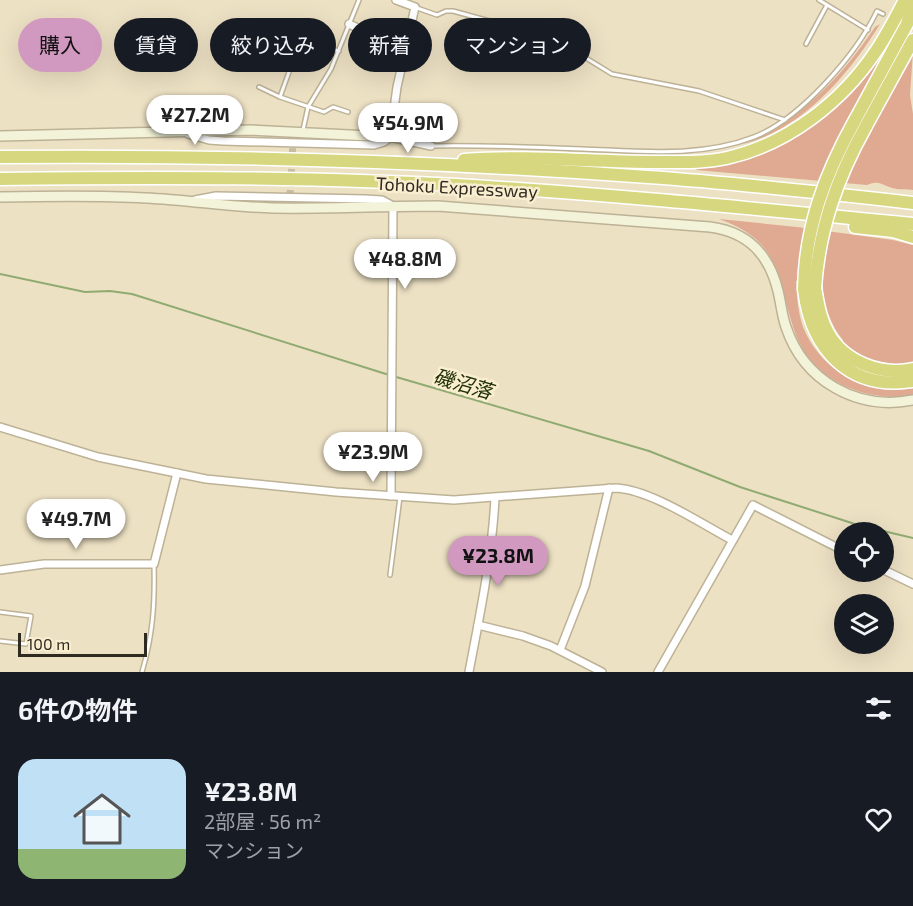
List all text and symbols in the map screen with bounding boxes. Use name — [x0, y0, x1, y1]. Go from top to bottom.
chip: 購入 — [18, 18, 102, 72]
chip: 賃貸 — [114, 18, 198, 72]
chip: 絞り込み — [210, 18, 336, 72]
chip: 新着 — [348, 18, 432, 72]
chip: マンション — [444, 18, 591, 72]
pin: ¥27.2M — [146, 95, 244, 146]
text: ¥27.2M — [160, 102, 230, 126]
pin: ¥54.9M — [359, 103, 457, 154]
text: ¥54.9M — [372, 110, 444, 134]
street label: Tohoku Expressway — [376, 172, 539, 202]
pin: ¥48.8M — [356, 239, 454, 290]
text: ¥48.8M — [368, 246, 442, 270]
water label: 磯沼落 — [431, 363, 498, 404]
pin: ¥23.9M — [324, 432, 422, 483]
text: ¥23.9M — [337, 439, 409, 463]
pin: ¥49.7M — [27, 499, 125, 550]
text: ¥49.7M — [41, 506, 111, 530]
map controls — [834, 522, 894, 654]
button: locate — [834, 522, 894, 582]
pin: ¥23.8M — [449, 536, 547, 587]
text: ¥23.8M — [462, 543, 534, 567]
button: layers — [834, 594, 894, 654]
scale bar — [18, 630, 147, 658]
text: 100 m — [27, 634, 70, 653]
icon: filters — [862, 692, 895, 725]
text: 6件の物件 — [18, 694, 137, 725]
text: ¥23.8M — [204, 775, 297, 806]
icon: home — [66, 783, 138, 855]
icon: heart — [862, 803, 895, 836]
text: 2部屋 · 56 m² — [204, 809, 321, 833]
text: マンション — [204, 838, 304, 862]

